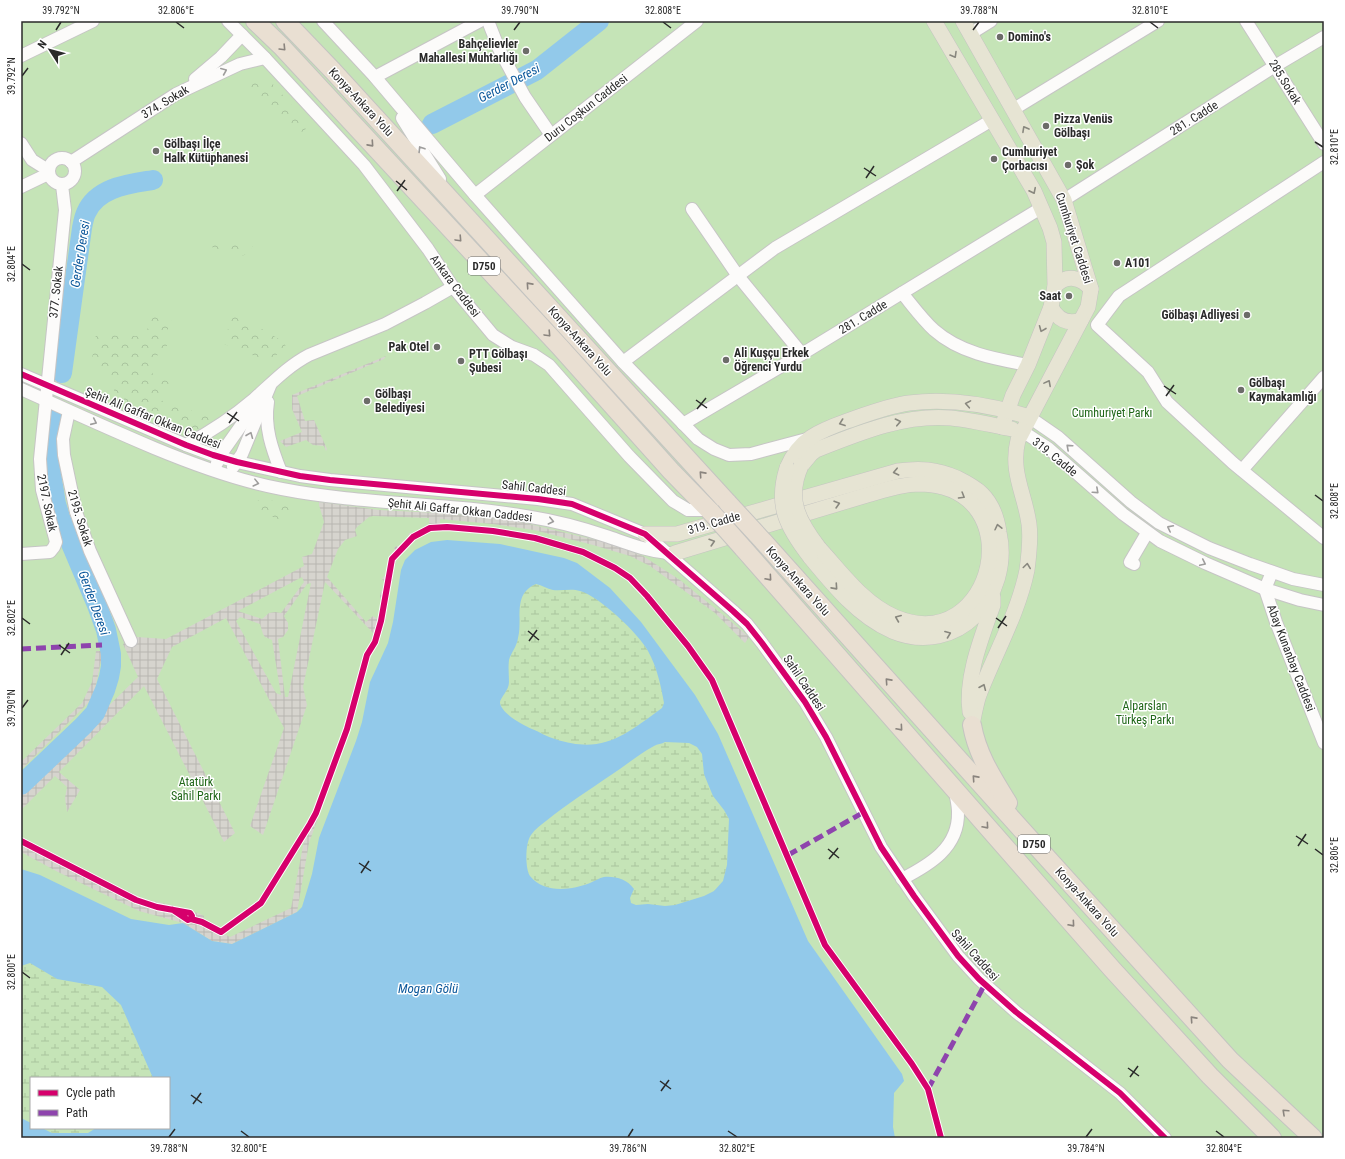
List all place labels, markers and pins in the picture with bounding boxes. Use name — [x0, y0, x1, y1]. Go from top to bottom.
place label: Domino's — [1008, 30, 1051, 44]
marker: Domino's — [995, 32, 1005, 42]
place label: Bahçelievler Mahallesi Muhtarlığı — [419, 37, 518, 65]
marker: Bahçelievler Mahallesi Muhtarlığı — [521, 46, 531, 56]
place label: Pizza Venüs Gölbaşı — [1054, 112, 1113, 140]
marker: Pizza Venüs Gölbaşı — [1041, 121, 1051, 131]
place label: Gölbaşı İlçe Halk Kütüphanesi — [164, 136, 248, 165]
place label: Cumhuriyet Çorbacısı — [1002, 145, 1057, 173]
marker: Gölbaşı İlçe Halk Kütüphanesi — [151, 146, 161, 156]
marker: Cumhuriyet Çorbacısı — [989, 154, 999, 164]
place label: Şok — [1076, 158, 1094, 172]
marker: Şok — [1063, 160, 1073, 170]
place label: A101 — [1125, 256, 1150, 270]
marker: A101 — [1112, 258, 1122, 268]
place label: Saat — [1040, 289, 1061, 303]
marker: Saat — [1064, 291, 1074, 301]
place label: Gölbaşı Adliyesi — [1161, 308, 1239, 322]
marker: Gölbaşı Adliyesi — [1242, 310, 1252, 320]
place label: Pak Otel — [388, 340, 429, 354]
marker: Pak Otel — [432, 342, 442, 352]
place label: Ali Kuşçu Erkek Öğrenci Yurdu — [734, 346, 809, 374]
place label: PTT Gölbaşı Şubesi — [469, 347, 528, 375]
marker: Ali Kuşçu Erkek Öğrenci Yurdu — [721, 355, 731, 365]
marker: PTT Gölbaşı Şubesi — [456, 356, 466, 366]
place label: Gölbaşı Kaymakamlığı — [1249, 376, 1317, 404]
marker: Gölbaşı Kaymakamlığı — [1236, 385, 1246, 395]
place label: Gölbaşı Belediyesi — [375, 387, 425, 415]
marker: Gölbaşı Belediyesi — [362, 396, 372, 406]

